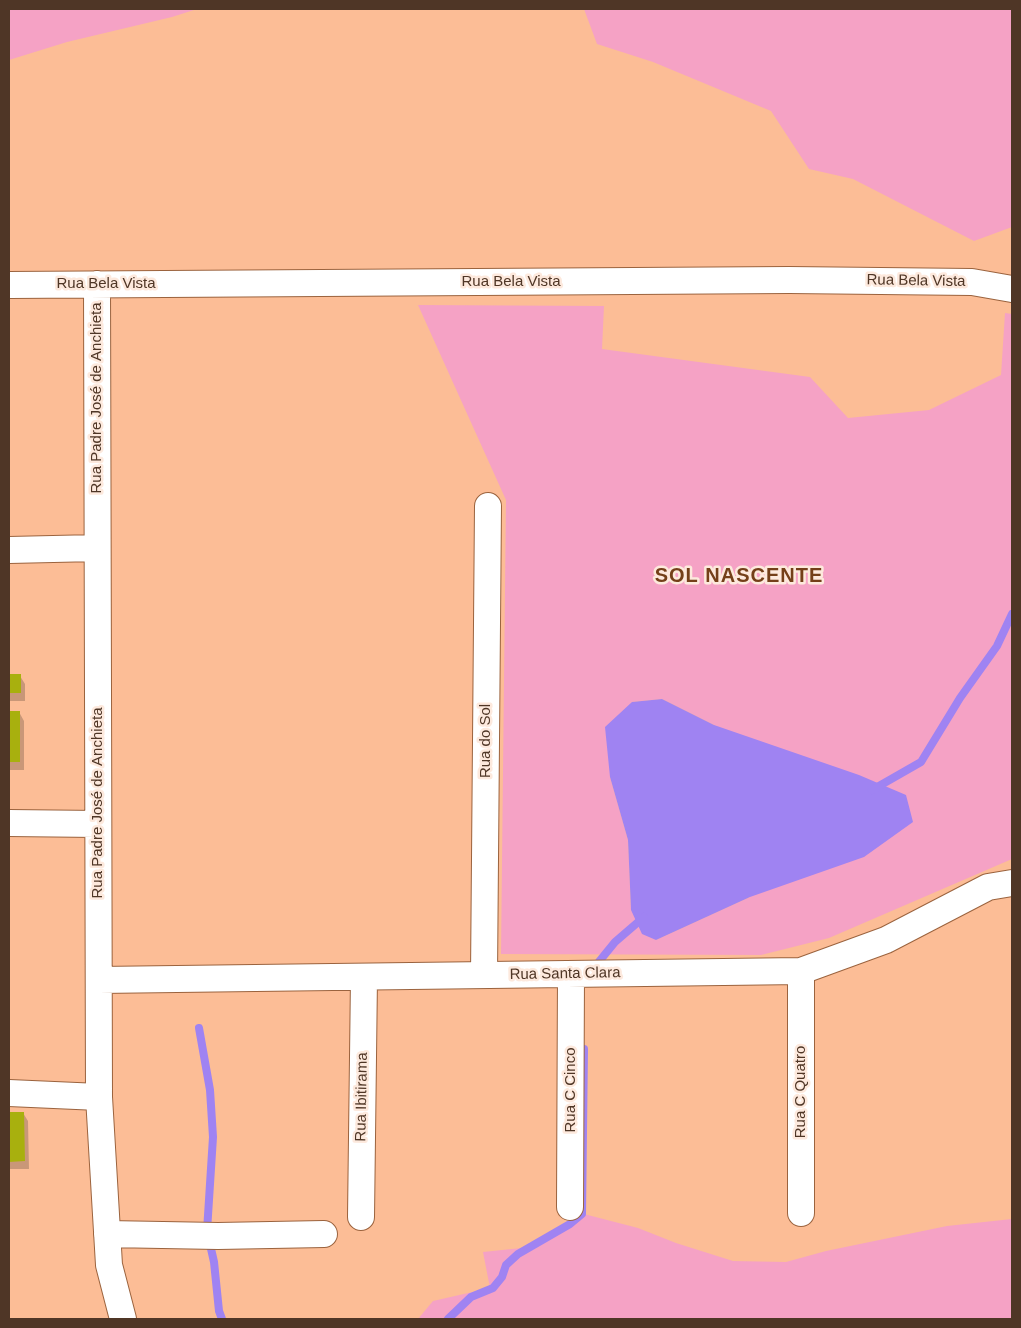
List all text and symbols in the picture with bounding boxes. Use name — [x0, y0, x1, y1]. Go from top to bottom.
street label: Rua Bela Vista — [866, 271, 966, 291]
street label: Rua Bela Vista — [462, 273, 560, 291]
street label: Rua Bela Vista — [57, 275, 155, 293]
street label: Rua Padre José de Anchieta — [88, 303, 106, 493]
district label: SOL NASCENTE — [653, 564, 825, 588]
street label: Rua do Sol — [477, 704, 495, 778]
street label: Rua Padre José de Anchieta — [89, 708, 107, 898]
street label: Rua Santa Clara — [509, 964, 621, 984]
street label: Rua C Quatro — [792, 1046, 810, 1138]
street label: Rua C Cinco — [562, 1047, 580, 1133]
street label: Rua Ibitirama — [352, 1052, 372, 1142]

